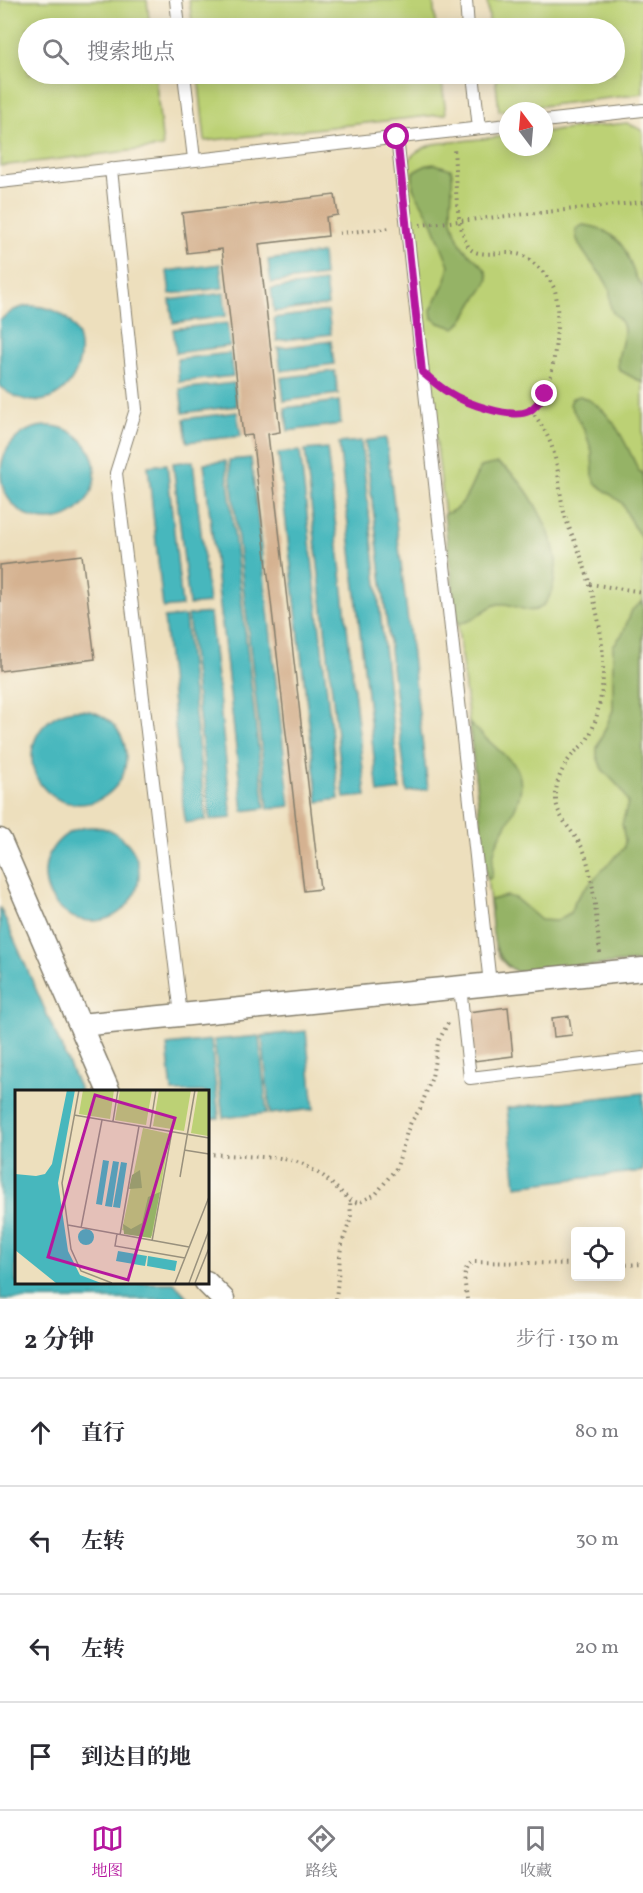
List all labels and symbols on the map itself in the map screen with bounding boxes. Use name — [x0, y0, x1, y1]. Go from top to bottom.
north arrow — [499, 102, 553, 156]
route start — [383, 123, 409, 149]
route end — [531, 380, 557, 406]
inset map — [15, 1090, 208, 1284]

